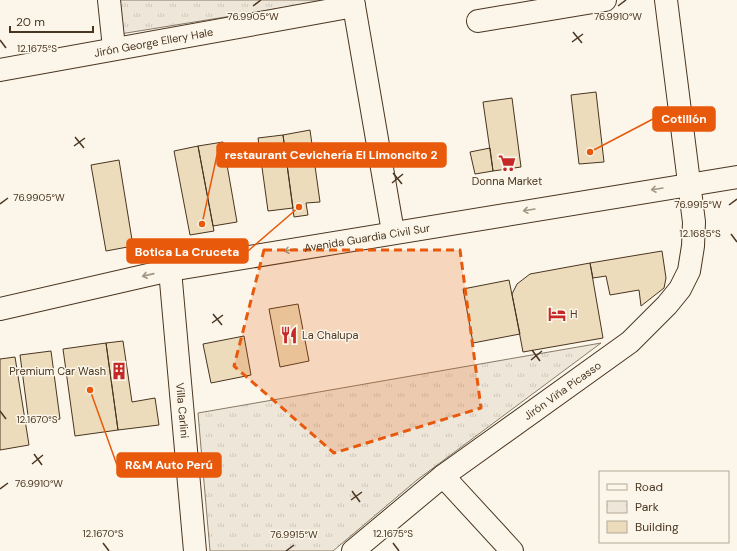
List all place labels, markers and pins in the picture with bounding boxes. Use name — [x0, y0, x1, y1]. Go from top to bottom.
callout: Cotillón — [653, 107, 715, 131]
callout: restaurant Cevichería El Limoncito 2 — [217, 143, 446, 167]
supermarket icon: Donna Market — [497, 153, 517, 173]
place label: Donna Market — [472, 174, 542, 188]
callout: Botica La Cruceta — [127, 239, 248, 263]
hotel icon: H — [547, 304, 567, 324]
place label: H — [570, 307, 578, 321]
restaurant icon: La Chalupa — [279, 325, 299, 345]
place label: La Chalupa — [302, 328, 359, 342]
building icon: Premium Car Wash — [109, 361, 129, 381]
place label: Premium Car Wash — [9, 364, 106, 378]
callout: R&M Auto Perú — [117, 453, 221, 477]

